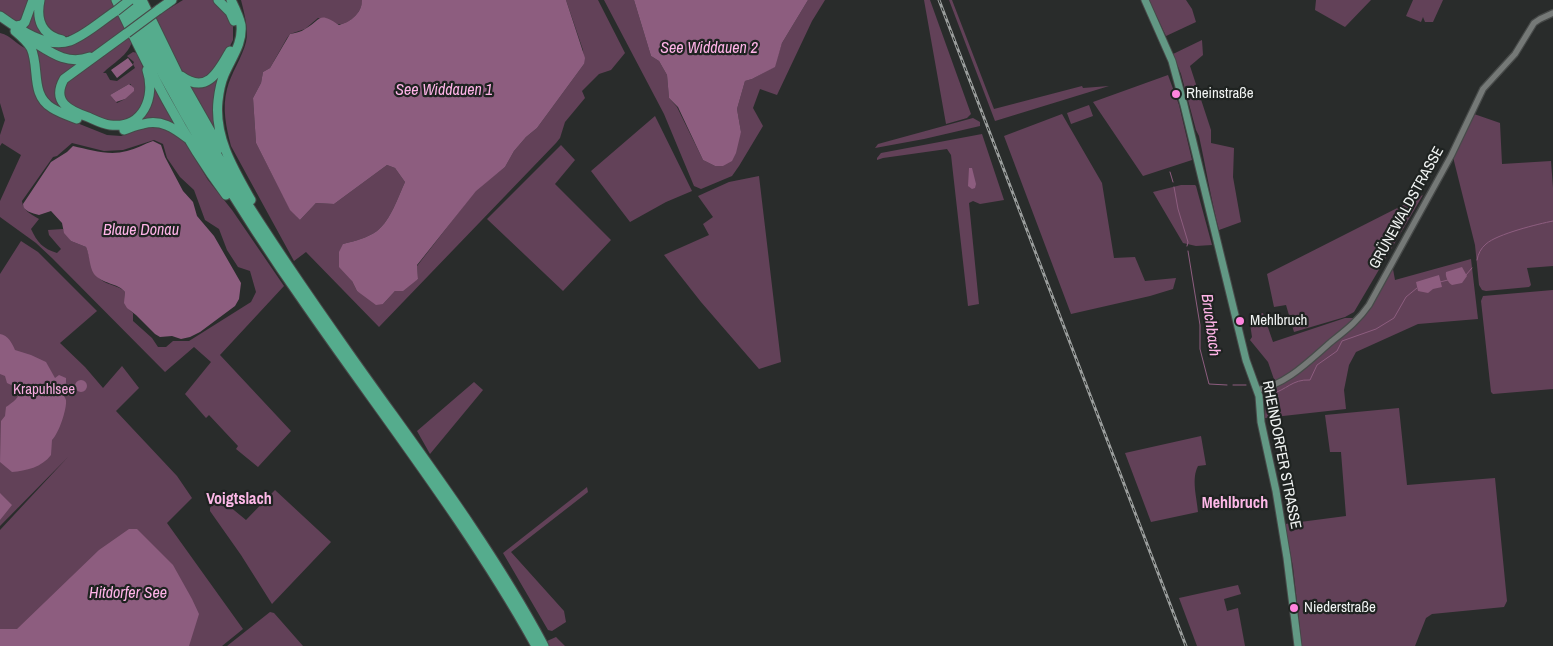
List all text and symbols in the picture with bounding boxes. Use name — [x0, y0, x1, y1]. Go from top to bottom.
water label: See Widdauen 2 — [660, 39, 758, 59]
water label: See Widdauen 1 — [395, 81, 493, 101]
place label: Rheinstraße — [1186, 85, 1254, 103]
marker: Rheinstraße — [1170, 88, 1182, 100]
street label: GRÜNEWALDSTRASSE — [1366, 144, 1448, 272]
water label: Blaue Donau — [103, 221, 179, 241]
water label: Bruchbach — [1196, 293, 1224, 357]
place label: Mehlbruch — [1250, 312, 1307, 330]
marker: Mehlbruch — [1234, 315, 1246, 327]
street label: RHEINDORFER STRASSE — [1258, 379, 1304, 531]
park label: Krapuhlsee — [13, 381, 75, 399]
district label: Voigtslach — [206, 490, 272, 510]
district label: Mehlbruch — [1202, 494, 1268, 514]
water label: Hitdorfer See — [89, 584, 167, 604]
place label: Niederstraße — [1304, 599, 1376, 617]
marker: Niederstraße — [1288, 602, 1300, 614]

